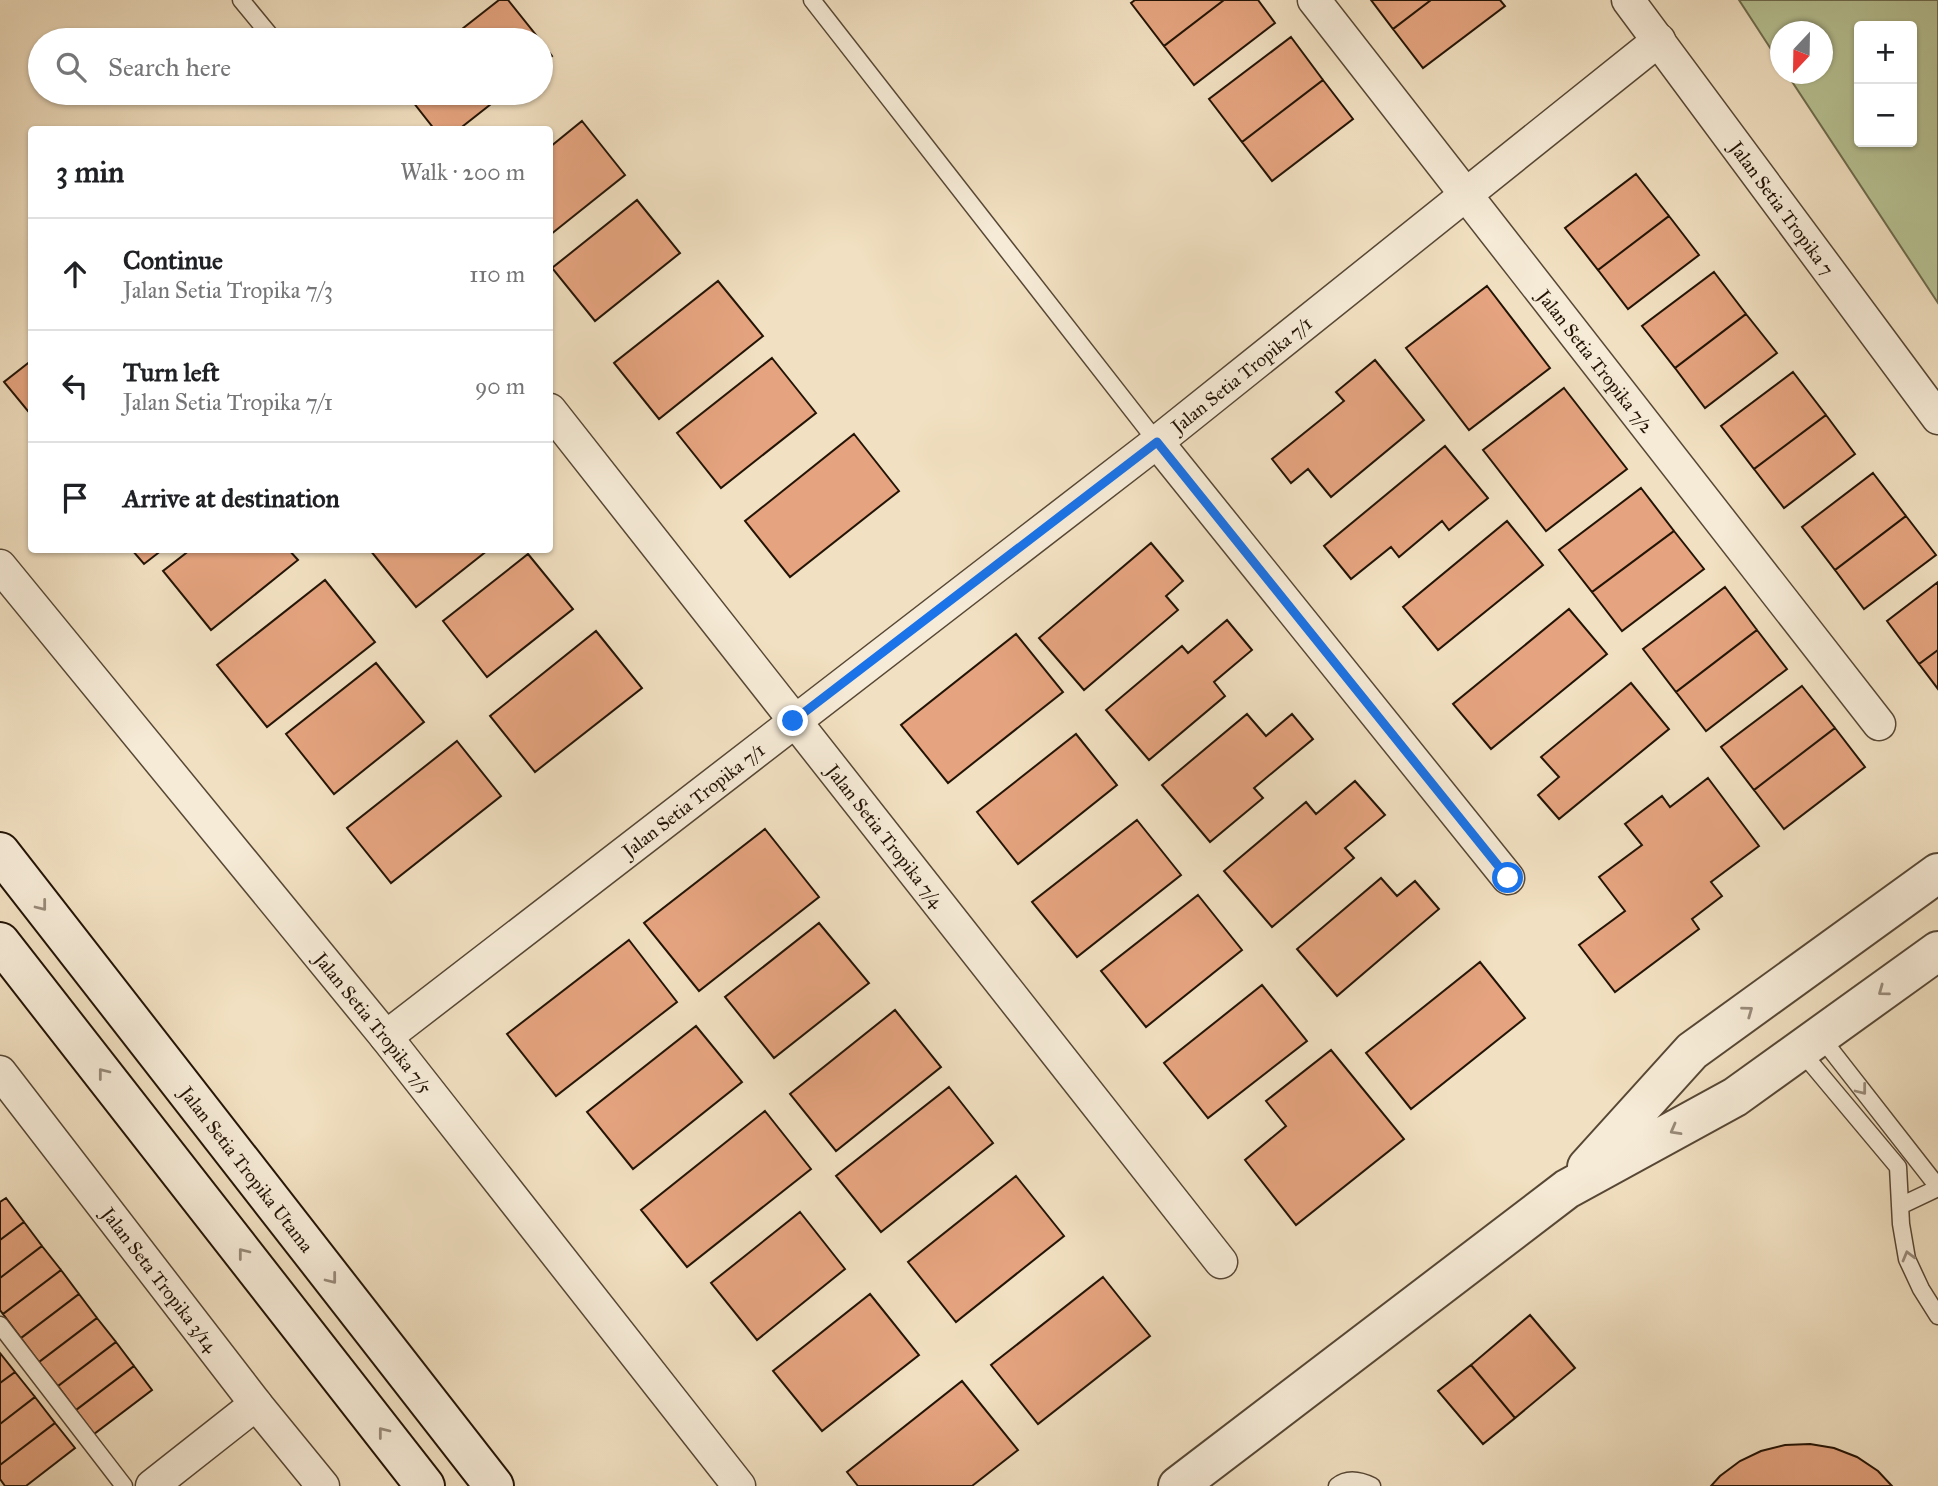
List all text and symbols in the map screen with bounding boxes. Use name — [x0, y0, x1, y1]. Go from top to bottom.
north arrow — [1770, 21, 1833, 84]
map controls — [1854, 21, 1917, 147]
button: + — [1854, 21, 1917, 84]
search box — [28, 28, 553, 105]
icon: search — [52, 48, 90, 86]
text: Search here — [108, 51, 231, 83]
button: − — [1854, 84, 1917, 147]
street label: Jalan Setia Tropika 7 — [1723, 135, 1839, 280]
text: 3 min — [56, 154, 124, 190]
text: Walk · 200 m — [400, 158, 525, 186]
text: Continue — [123, 244, 223, 276]
icon: ahead — [56, 255, 94, 293]
text: 110 m — [469, 260, 525, 288]
text: Jalan Setia Tropika 7/3 — [123, 276, 333, 304]
street label: Jalan Setia Tropika 7/2 — [1530, 284, 1659, 438]
street label: Jalan Setia Tropika 7/1 — [1165, 312, 1317, 440]
text: Turn left — [123, 356, 219, 388]
icon: left — [56, 367, 94, 405]
text: 90 m — [475, 372, 525, 400]
text: Jalan Setia Tropika 7/1 — [123, 388, 333, 416]
icon: arrive — [56, 479, 94, 517]
text: Arrive at destination — [123, 482, 340, 514]
route end — [777, 705, 808, 736]
street label: Jalan Setia Tropika 7/1 — [616, 738, 769, 864]
street label: Jalan Setia Tropika 7/4 — [819, 758, 949, 913]
route start — [1492, 862, 1523, 893]
one-way arrow — [33, 898, 46, 911]
street label: Jalan Setia Tropika 7/5 — [307, 946, 437, 1098]
one-way arrow — [1878, 983, 1891, 995]
one-way arrow — [1740, 1007, 1753, 1019]
one-way arrow — [98, 1069, 111, 1081]
street label: Jalan Setia Tropika Utama — [173, 1080, 319, 1258]
one-way arrow — [1854, 1082, 1867, 1094]
one-way arrow — [1669, 1122, 1682, 1135]
street label: Jalan Seta Tropika 3/14 — [95, 1201, 223, 1357]
one-way arrow — [238, 1248, 251, 1260]
one-way arrow — [1901, 1250, 1916, 1262]
one-way arrow — [324, 1271, 337, 1283]
one-way arrow — [378, 1428, 391, 1440]

